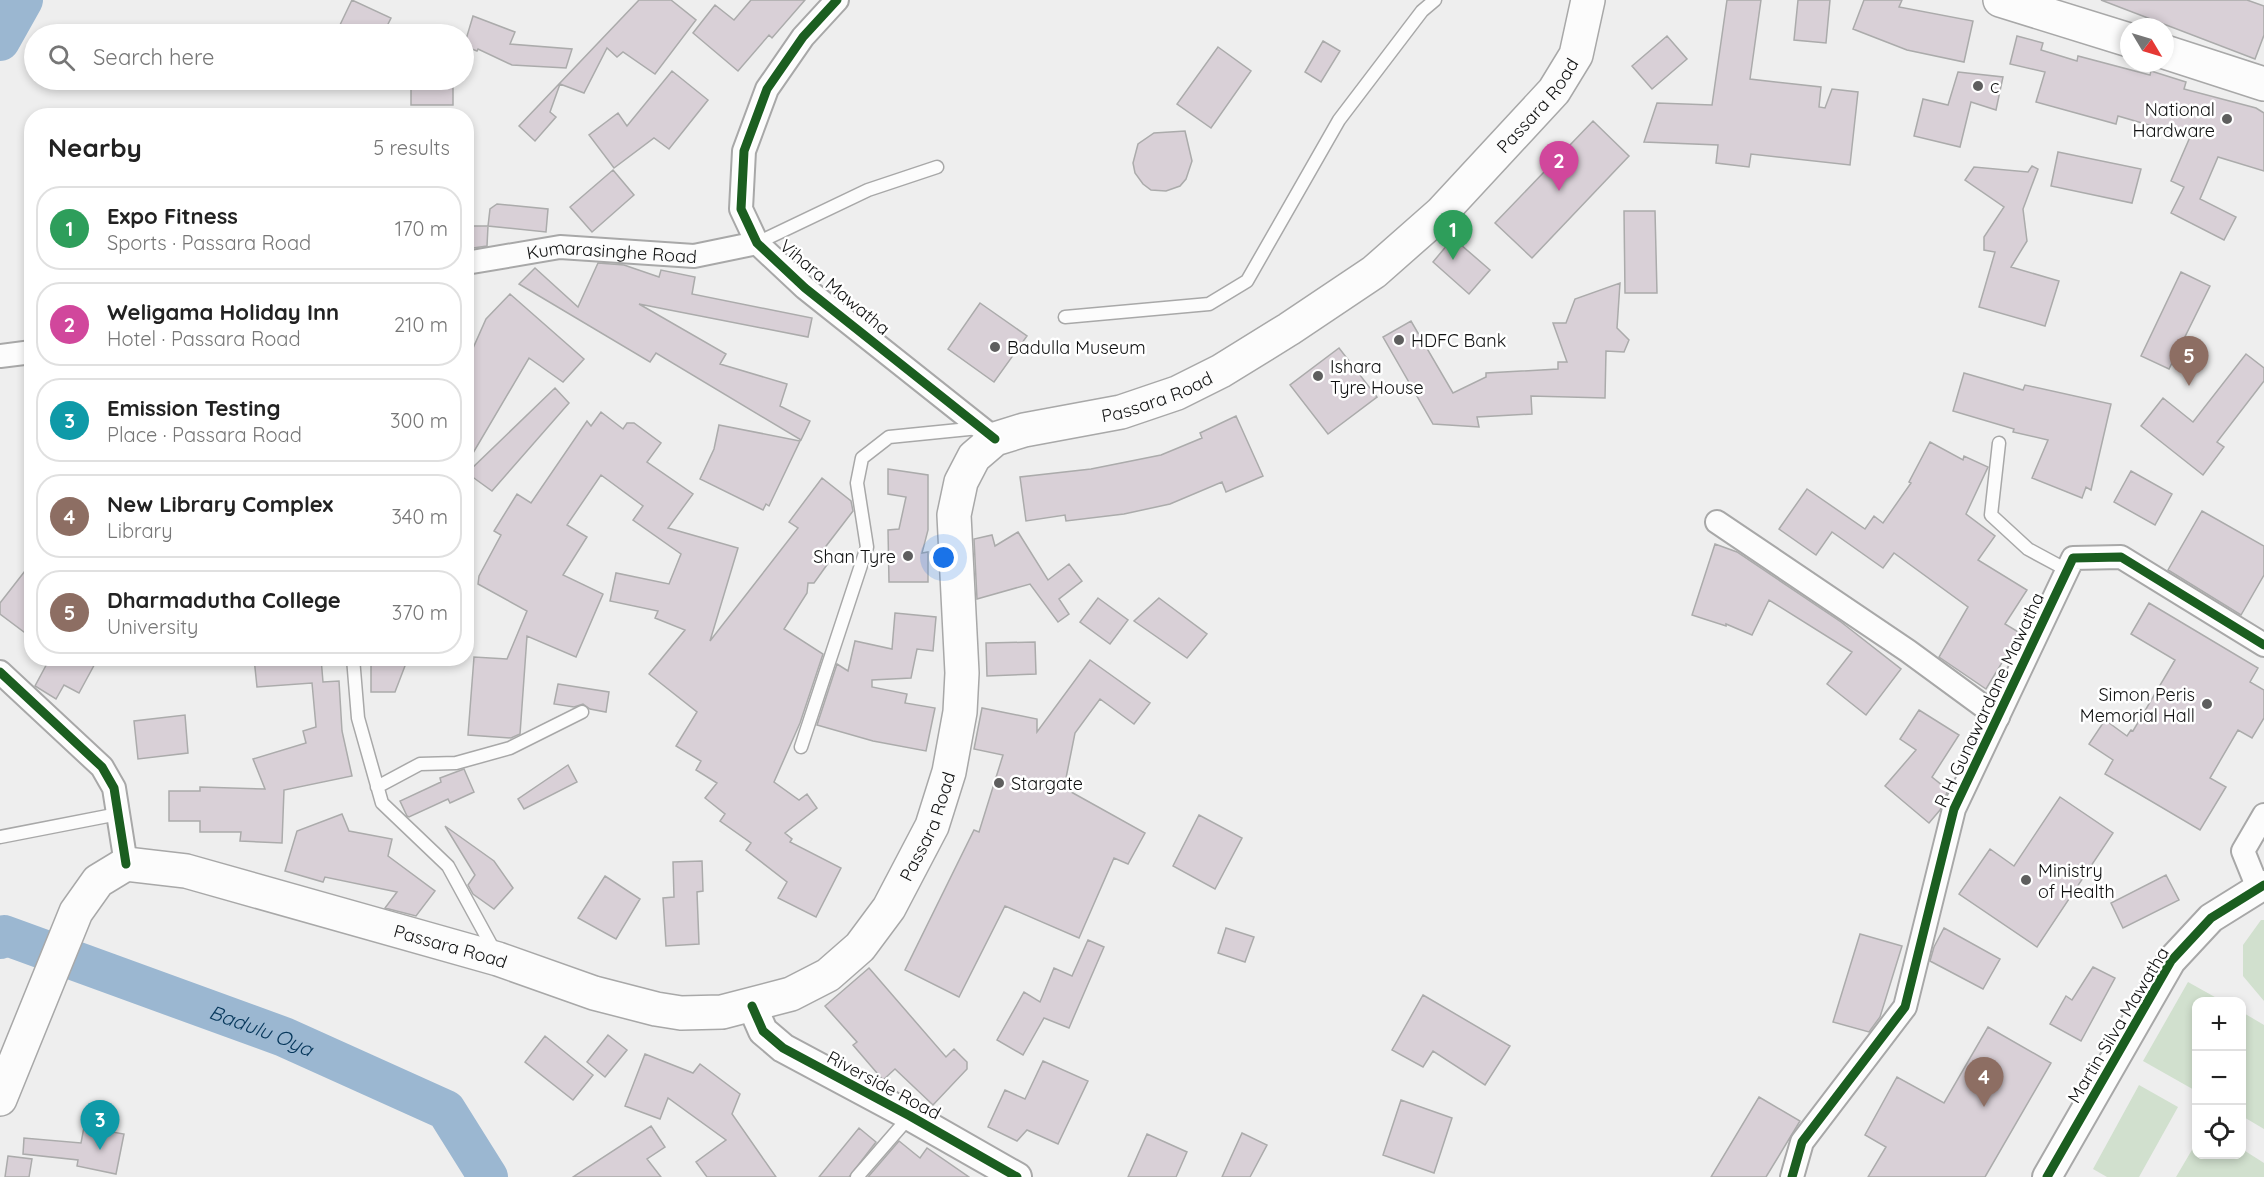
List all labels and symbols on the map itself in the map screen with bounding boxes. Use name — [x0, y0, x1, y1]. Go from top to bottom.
north arrow — [2120, 18, 2174, 72]
street label: Passara Road — [1491, 54, 1583, 158]
place label: c — [1990, 75, 1999, 98]
marker: c — [1971, 79, 1985, 93]
place label: National Hardware — [2132, 98, 2215, 142]
marker: National Hardware — [2220, 112, 2234, 126]
pin: 2 — [1540, 142, 1578, 191]
pin: 1 — [1434, 210, 1472, 260]
street label: Vihara Mawatha — [775, 234, 895, 340]
street label: Kumarasinghe Road — [525, 235, 698, 268]
place label: HDFC Bank — [1411, 329, 1506, 352]
marker: HDFC Bank — [1392, 333, 1406, 347]
place label: Badulla Museum — [1007, 336, 1146, 359]
pin: 5 — [2170, 336, 2208, 386]
marker: Badulla Museum — [988, 340, 1002, 354]
place label: Ishara Tyre House — [1330, 355, 1424, 399]
street label: Passara Road — [1099, 366, 1216, 427]
marker: Ishara Tyre House — [1311, 369, 1325, 383]
your location — [929, 543, 958, 572]
place label: Shan Tyre — [813, 545, 896, 568]
marker: Shan Tyre — [901, 549, 915, 563]
street label: R H Gunawardane Mawatha — [1929, 589, 2049, 811]
place label: Simon Peris Memorial Hall — [2080, 683, 2195, 727]
marker: Simon Peris Memorial Hall — [2200, 697, 2214, 711]
street label: Passara Road — [894, 769, 960, 885]
place label: Stargate — [1011, 772, 1083, 795]
marker: Stargate — [992, 776, 1006, 790]
place label: Ministry of Health — [2038, 859, 2115, 903]
marker: Ministry of Health — [2019, 873, 2033, 887]
street label: Passara Road — [391, 919, 511, 973]
street label: Martin Silva Mawatha — [2062, 943, 2174, 1107]
water label: Badulu Oya — [206, 998, 319, 1062]
street label: Riverside Road — [823, 1045, 945, 1125]
pin: 4 — [1964, 1058, 2004, 1107]
pin: 3 — [80, 1100, 120, 1150]

